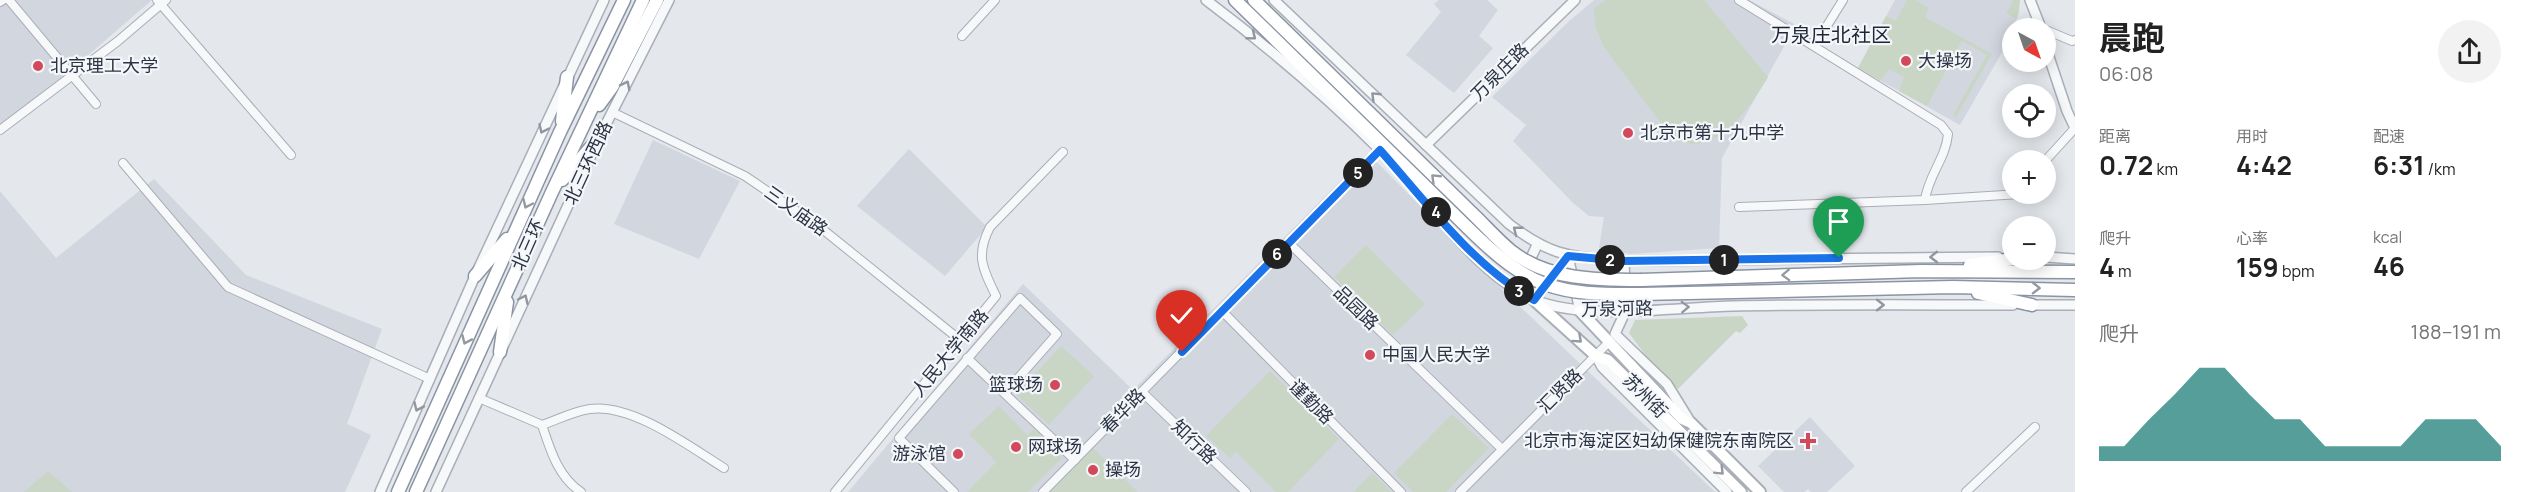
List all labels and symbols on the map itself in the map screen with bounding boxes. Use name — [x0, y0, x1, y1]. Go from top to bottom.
north arrow — [2002, 18, 2056, 72]
district label: 万泉庄北社区 — [1771, 21, 1891, 48]
one-way arrow — [1245, 29, 1256, 40]
street label: 万泉庄路 — [1465, 37, 1533, 105]
place label: 大操场 — [1918, 48, 1972, 72]
place label: 北京理工大学 — [50, 53, 158, 77]
marker: 大操场 — [1899, 54, 1913, 68]
marker: 北京理工大学 — [31, 59, 45, 73]
one-way arrow — [619, 81, 630, 92]
one-way arrow — [1371, 92, 1381, 103]
street label: 北三环西路 — [557, 117, 617, 208]
place label: 北京市第十九中学 — [1640, 120, 1784, 144]
one-way arrow — [539, 123, 551, 134]
marker: 北京市第十九中学 — [1621, 126, 1635, 140]
pin: 5 — [1343, 158, 1373, 188]
one-way arrow — [1432, 174, 1443, 185]
street label: 三义庙路 — [760, 180, 833, 241]
pin — [1813, 196, 1864, 258]
pin: 4 — [1421, 197, 1451, 227]
one-way arrow — [522, 198, 534, 209]
street label: 北三环 — [505, 215, 549, 274]
one-way arrow — [1513, 226, 1524, 237]
pin: 6 — [1262, 239, 1292, 269]
pin: 2 — [1595, 245, 1625, 275]
pin: 1 — [1709, 245, 1739, 275]
one-way arrow — [1929, 251, 1938, 264]
one-way arrow — [1781, 269, 1790, 282]
pin: 3 — [1504, 276, 1534, 306]
street label: 品园路 — [1329, 280, 1384, 335]
one-way arrow — [2031, 282, 2040, 294]
pin — [1156, 290, 1207, 352]
one-way arrow — [517, 295, 529, 306]
street label: 万泉河路 — [1581, 295, 1653, 321]
one-way arrow — [1875, 299, 1884, 311]
one-way arrow — [1680, 301, 1689, 314]
street label: 人民大学南路 — [905, 303, 993, 401]
one-way arrow — [1571, 332, 1581, 343]
one-way arrow — [461, 334, 473, 345]
place label: 中国人民大学 — [1382, 342, 1490, 366]
marker: 中国人民大学 — [1363, 348, 1377, 362]
street label: 汇贤路 — [1532, 363, 1587, 418]
street label: 苏州街 — [1618, 368, 1673, 423]
place label: 篮球场 — [989, 372, 1043, 396]
street label: 谨勤路 — [1284, 374, 1339, 429]
marker: 篮球场 — [1048, 378, 1062, 392]
street label: 春华路 — [1095, 383, 1150, 438]
one-way arrow — [413, 400, 425, 411]
street label: 知行路 — [1167, 414, 1222, 469]
place label: 北京市海淀区妇幼保健院东南院区 — [1524, 428, 1794, 452]
marker: 北京市海淀区妇幼保健院东南院区 — [1799, 432, 1817, 450]
place label: 网球场 — [1028, 434, 1082, 458]
marker: 网球场 — [1009, 440, 1023, 454]
place label: 游泳馆 — [892, 441, 946, 465]
marker: 游泳馆 — [951, 447, 965, 461]
place label: 操场 — [1105, 457, 1141, 481]
marker: 操场 — [1086, 463, 1100, 477]
one-way arrow — [1712, 463, 1723, 474]

